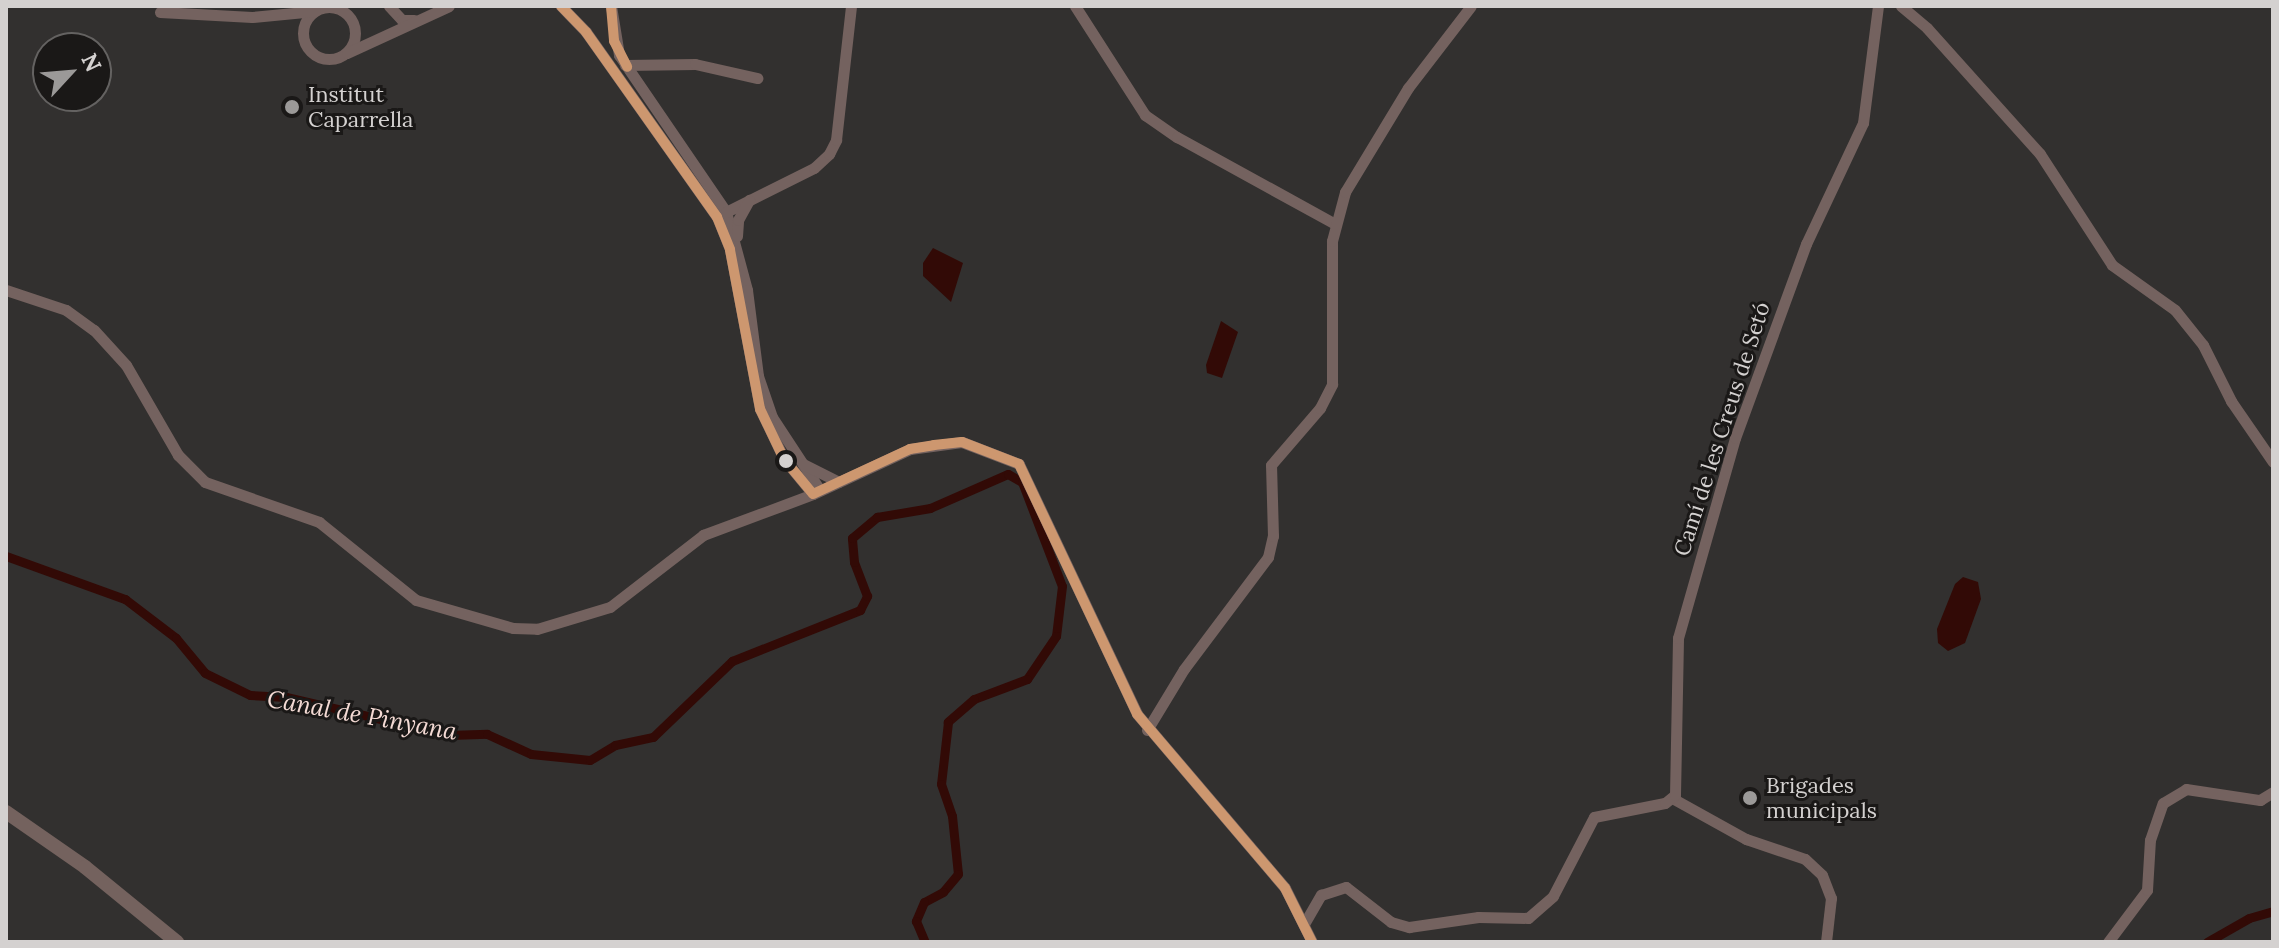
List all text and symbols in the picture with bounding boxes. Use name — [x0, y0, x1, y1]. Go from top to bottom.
north arrow — [32, 32, 112, 112]
text: N — [75, 49, 108, 76]
place label: Institut Caparrella — [308, 81, 413, 132]
marker: Institut Caparrella — [283, 98, 301, 116]
street label: Camí de les Creus de Setó — [1668, 299, 1776, 559]
unlabelled marker — [778, 453, 794, 469]
water label: Canal de Pinyana — [265, 684, 459, 746]
place label: Brigades municipals — [1766, 772, 1877, 824]
marker: Brigades municipals — [1741, 789, 1759, 807]

